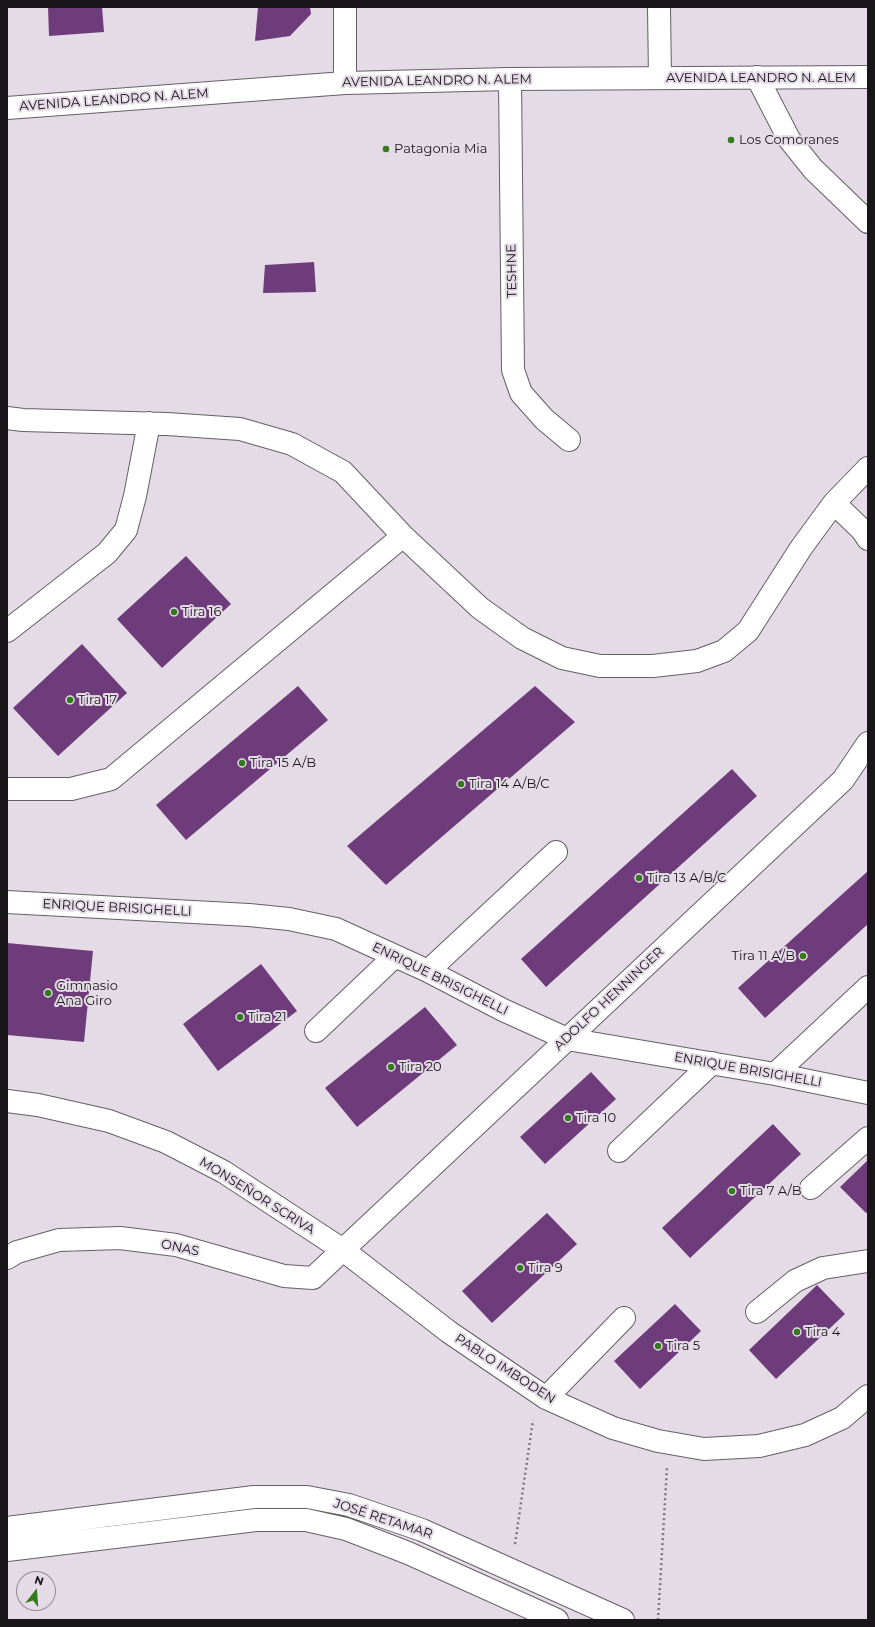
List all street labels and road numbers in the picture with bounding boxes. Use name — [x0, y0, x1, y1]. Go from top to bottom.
street label: AVENIDA LEANDRO N. ALEM — [666, 70, 856, 86]
street label: AVENIDA LEANDRO N. ALEM — [342, 72, 532, 90]
street label: AVENIDA LEANDRO N. ALEM — [19, 86, 209, 114]
street label: TESHNE — [504, 244, 520, 298]
street label: ENRIQUE BRISIGHELLI — [42, 896, 192, 920]
street label: ENRIQUE BRISIGHELLI — [369, 939, 511, 1019]
street label: ADOLFO HENNINGER — [551, 944, 667, 1054]
street label: ENRIQUE BRISIGHELLI — [673, 1049, 823, 1091]
street label: MONSEÑOR SCRIVA — [196, 1154, 318, 1238]
street label: ONAS — [159, 1236, 201, 1260]
street label: PABLO IMBODEN — [452, 1331, 558, 1407]
street label: JOSÉ RETAMAR — [332, 1496, 434, 1542]

